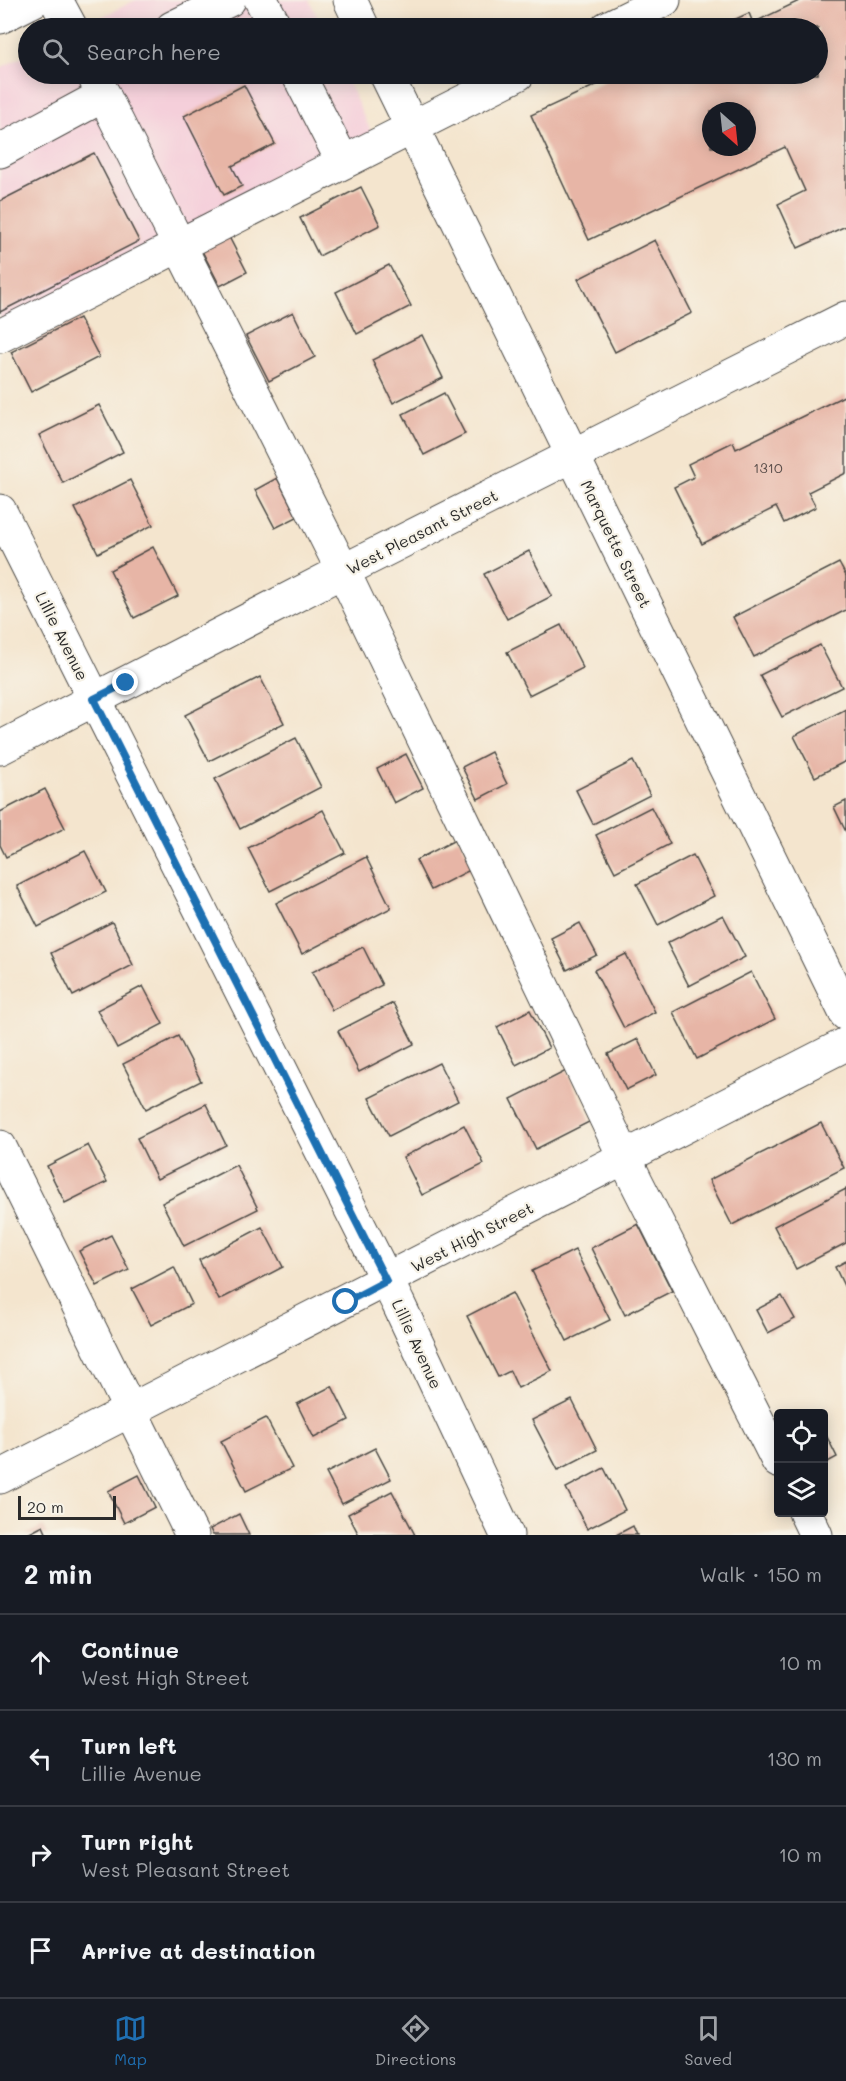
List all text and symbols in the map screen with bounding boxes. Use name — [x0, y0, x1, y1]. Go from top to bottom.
search box — [18, 18, 828, 84]
icon: search — [39, 35, 72, 68]
text: Search here — [87, 37, 221, 66]
north arrow — [702, 102, 756, 156]
house number: 1310 — [753, 458, 783, 477]
street label: Marquette Street — [576, 476, 657, 611]
street label: West Pleasant Street — [342, 484, 501, 579]
street label: Lillie Avenue — [31, 588, 94, 684]
route end — [112, 669, 138, 695]
street label: West High Street — [407, 1197, 536, 1276]
route start — [332, 1288, 358, 1314]
street label: Lillie Avenue — [388, 1296, 447, 1392]
map controls — [774, 1409, 828, 1517]
button: locate — [774, 1409, 828, 1463]
button: layers — [774, 1463, 828, 1517]
scale bar — [18, 1493, 116, 1520]
text: 20 m — [27, 1496, 64, 1517]
text: 2 min — [24, 1557, 92, 1591]
text: Walk · 150 m — [700, 1561, 822, 1587]
text: Continue — [81, 1635, 179, 1664]
icon: ahead — [24, 1646, 57, 1679]
text: 10 m — [778, 1649, 822, 1675]
text: West High Street — [81, 1664, 249, 1690]
text: Turn left — [81, 1731, 177, 1760]
icon: left — [24, 1742, 57, 1775]
text: 130 m — [767, 1745, 822, 1771]
text: Lillie Avenue — [81, 1760, 202, 1786]
text: Turn right — [81, 1827, 193, 1856]
icon: right — [24, 1838, 57, 1871]
text: 10 m — [778, 1841, 822, 1867]
text: West Pleasant Street — [81, 1856, 290, 1882]
icon: arrive — [24, 1934, 57, 1967]
text: Arrive at destination — [81, 1936, 316, 1965]
tab: Map — [114, 2012, 147, 2069]
tab: Directions — [375, 2012, 456, 2069]
tab: Saved — [684, 2012, 732, 2069]

